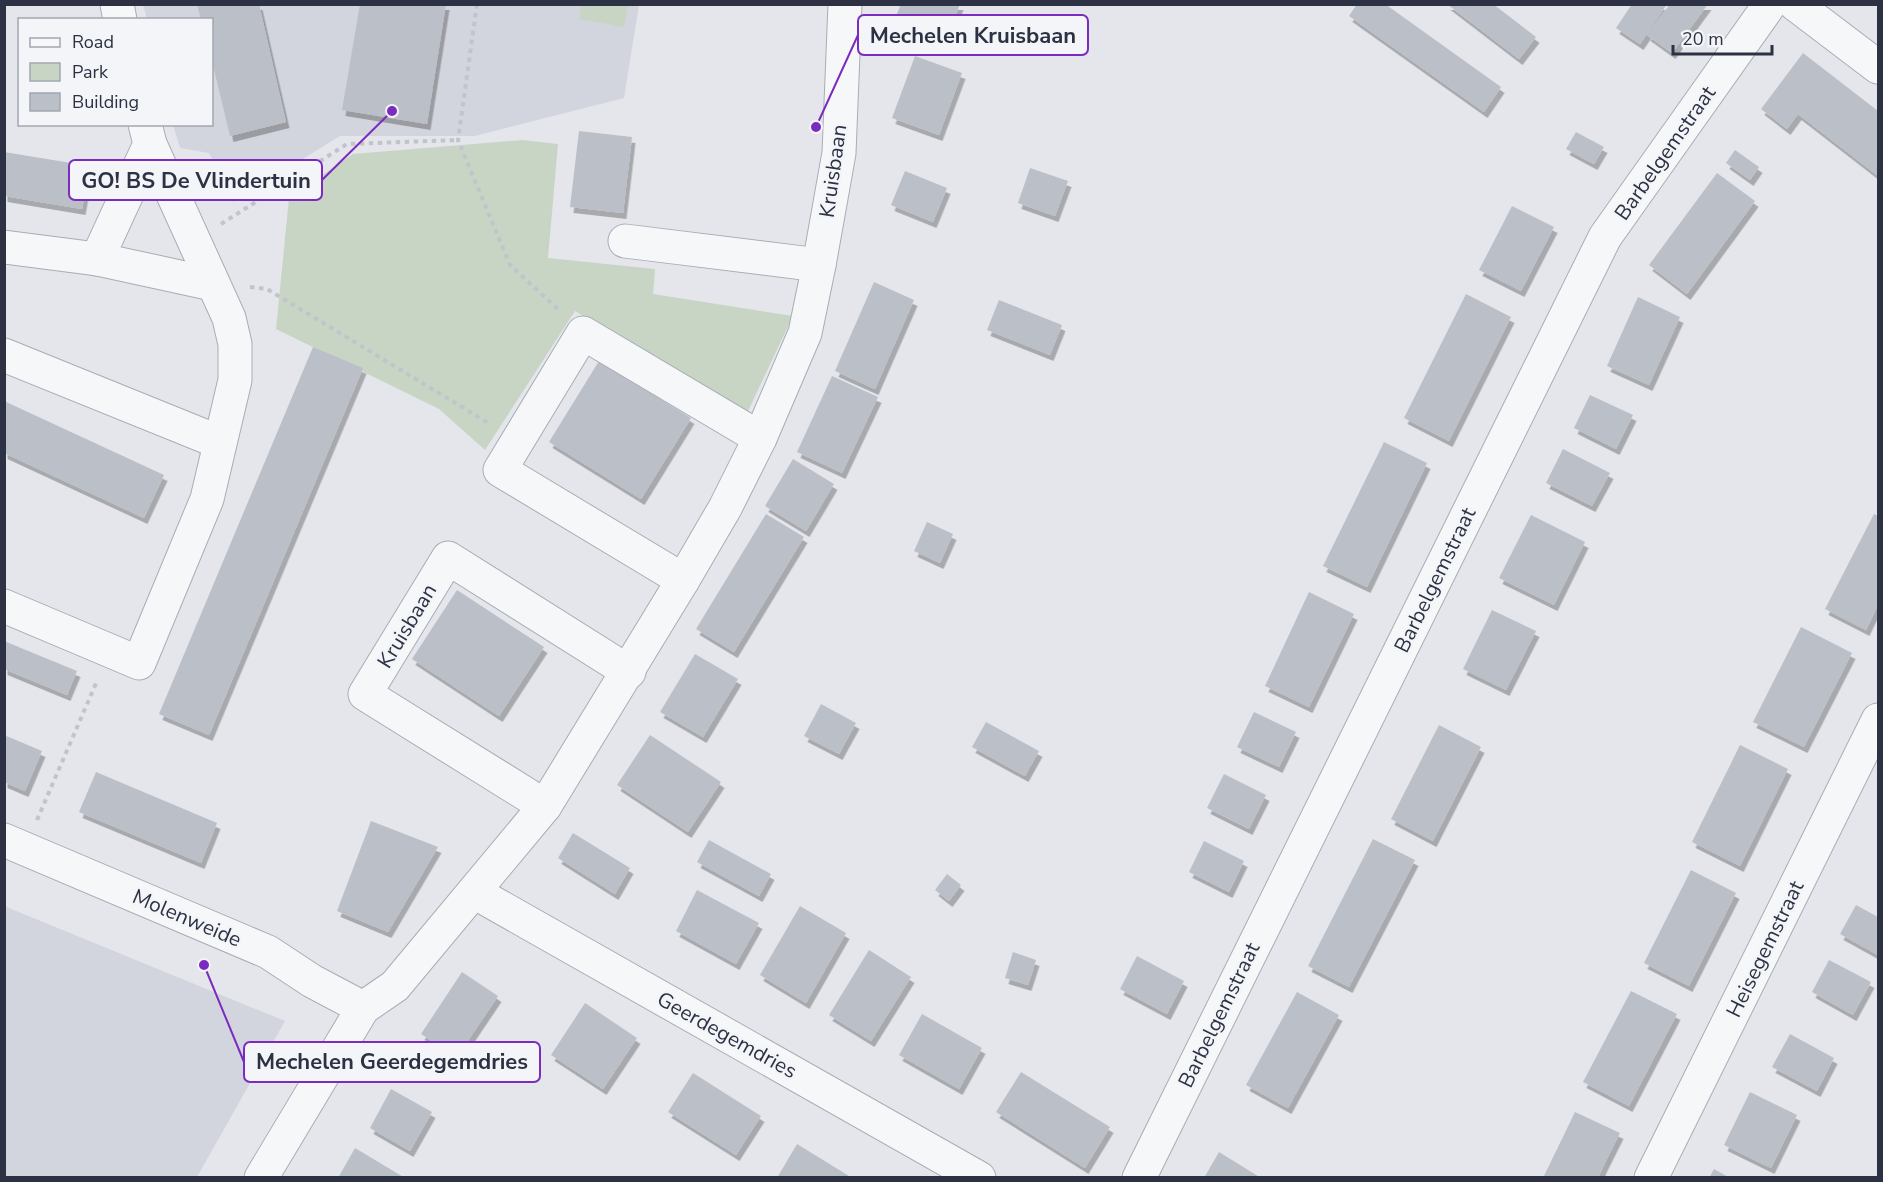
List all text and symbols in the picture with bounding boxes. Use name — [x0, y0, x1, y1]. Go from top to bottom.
callout: Mechelen Kruisbaan — [858, 15, 1088, 55]
legend — [18, 18, 213, 126]
scale bar — [1673, 18, 1772, 56]
text: Mechelen Kruisbaan — [870, 21, 1076, 51]
text: 20 m — [1682, 27, 1724, 51]
text: Road — [72, 30, 114, 54]
text: Park — [72, 60, 109, 84]
street label: Barbelgemstraat — [1608, 80, 1722, 226]
text: Building — [72, 90, 139, 114]
street label: Kruisbaan — [813, 123, 853, 219]
callout: GO! BS De Vlindertuin — [69, 160, 322, 200]
text: GO! BS De Vlindertuin — [81, 166, 311, 196]
street label: Barbelgemstraat — [1388, 502, 1483, 657]
street label: Kruisbaan — [371, 579, 443, 673]
street label: Heisegemstraat — [1720, 875, 1811, 1022]
street label: Molenweide — [128, 883, 246, 953]
street label: Barbelgemstraat — [1172, 937, 1267, 1092]
street label: Geerdegemdries — [652, 985, 802, 1085]
callout: Mechelen Geerdegemdries — [244, 1042, 540, 1082]
text: Mechelen Geerdegemdries — [256, 1047, 528, 1077]

